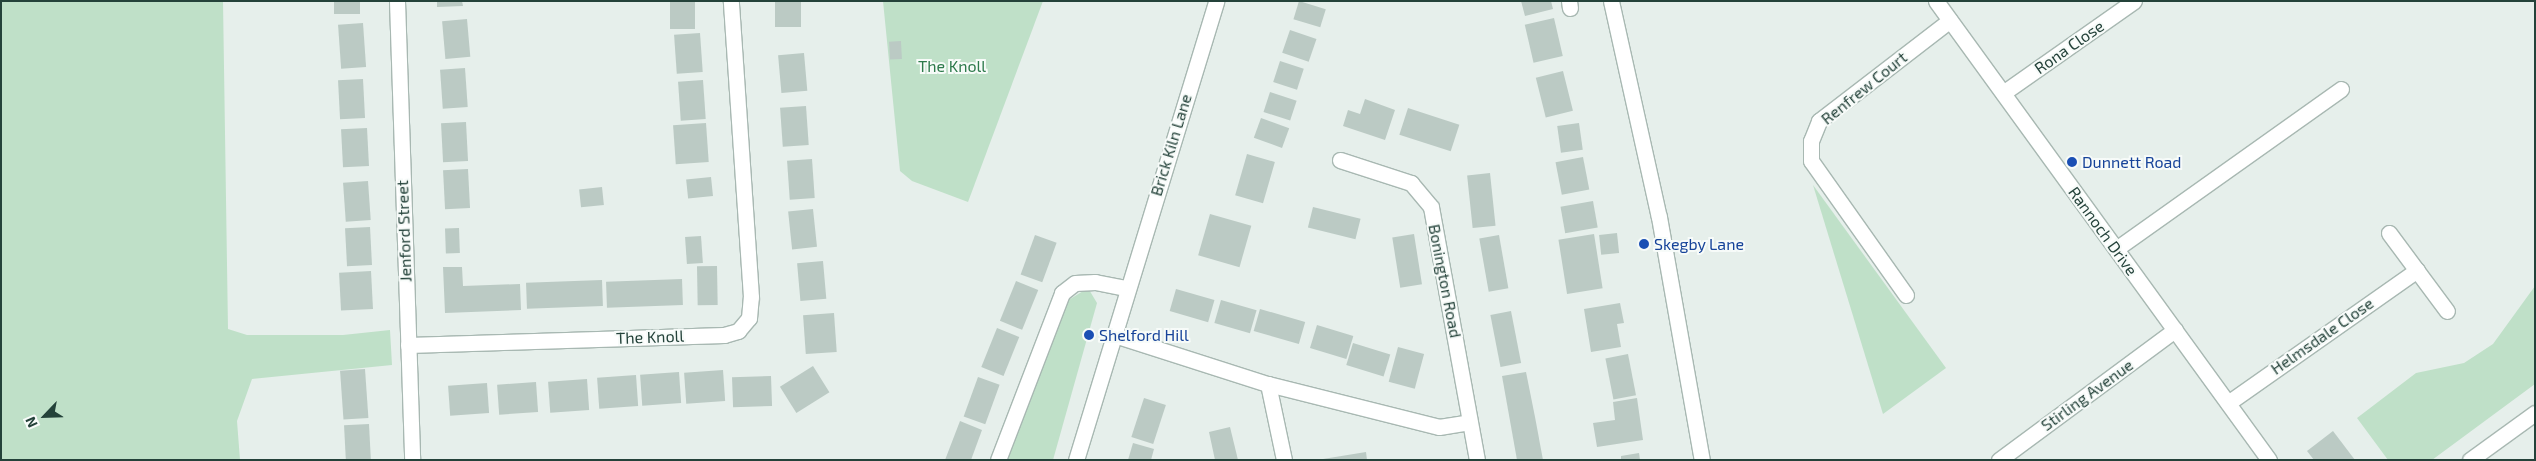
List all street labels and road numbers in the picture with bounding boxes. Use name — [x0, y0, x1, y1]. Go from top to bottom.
street label: Rona Close — [2031, 16, 2107, 78]
street label: Renfrew Court — [1817, 47, 1911, 129]
street label: Brick Kiln Lane — [1146, 92, 1196, 198]
street label: Jenford Street — [393, 180, 415, 282]
street label: Rannoch Drive — [2064, 183, 2142, 279]
street label: Bonington Road — [1425, 223, 1465, 339]
street label: Helmsdale Close — [2267, 294, 2377, 378]
street label: The Knoll — [616, 326, 684, 348]
street label: Stirling Avenue — [2037, 355, 2137, 435]

